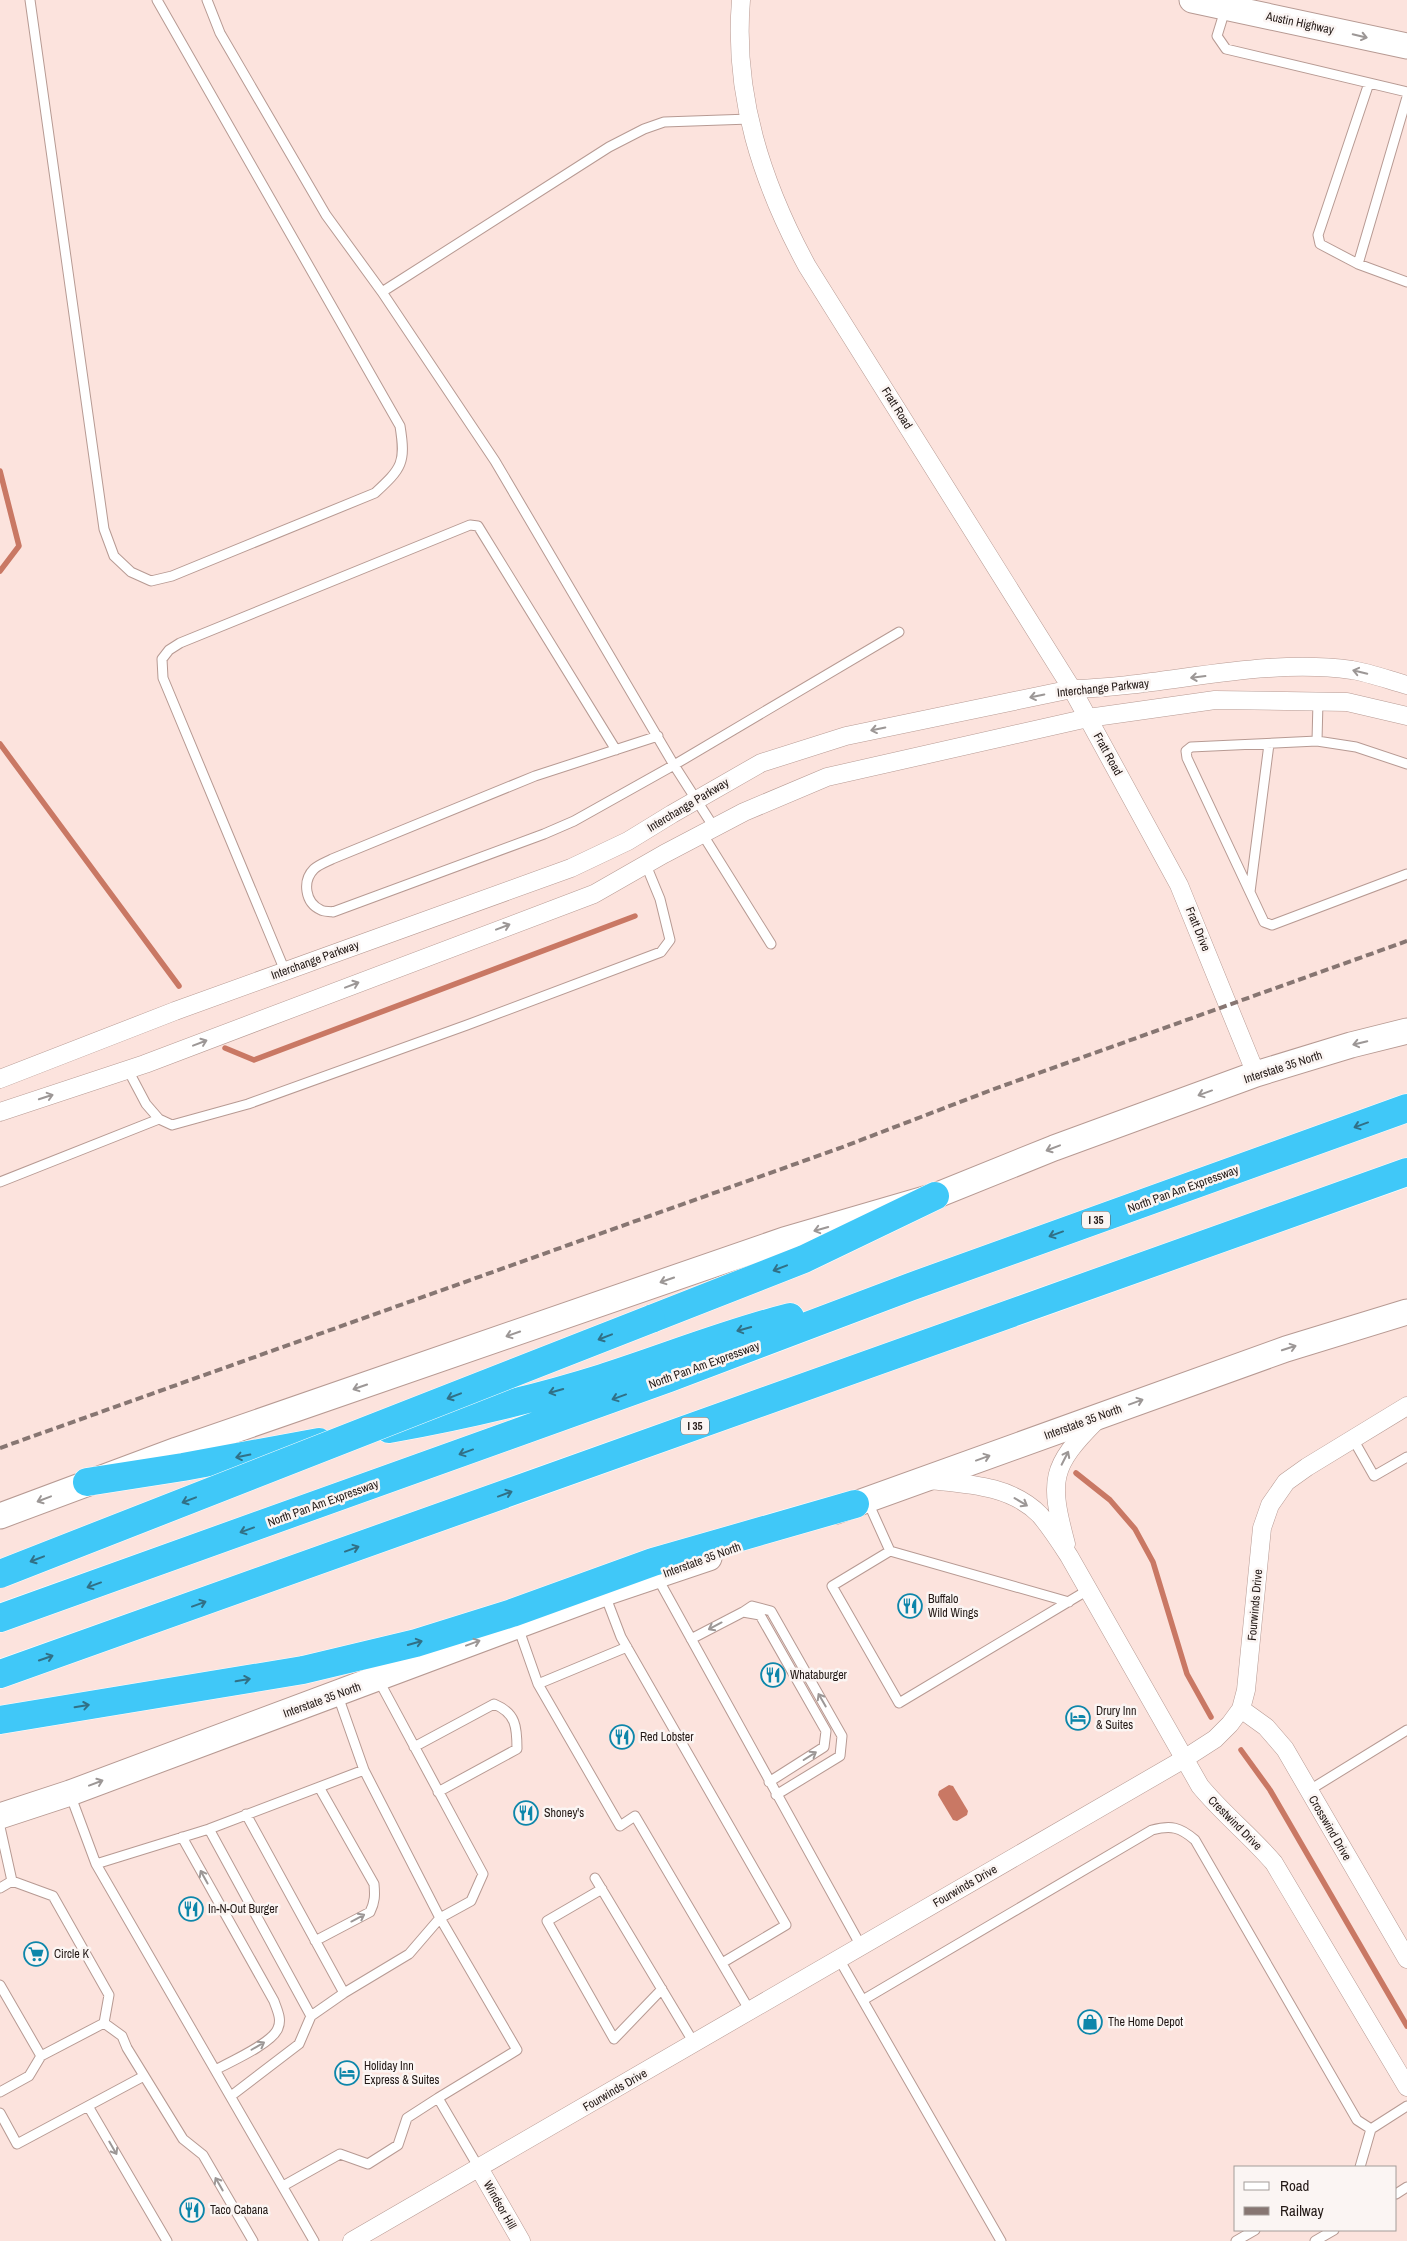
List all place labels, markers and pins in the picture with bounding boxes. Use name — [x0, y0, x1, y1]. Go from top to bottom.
place label: Buffalo Wild Wings — [928, 1591, 978, 1621]
restaurant icon: Buffalo Wild Wings — [897, 1593, 923, 1619]
restaurant icon: Whataburger — [760, 1662, 786, 1688]
place label: Whataburger — [790, 1667, 848, 1683]
place label: Drury Inn & Suites — [1096, 1703, 1136, 1733]
hotel icon: Drury Inn & Suites — [1065, 1705, 1091, 1731]
restaurant icon: Red Lobster — [609, 1724, 635, 1750]
place label: Red Lobster — [640, 1729, 694, 1745]
restaurant icon: Shoney's — [513, 1800, 539, 1826]
place label: Shoney's — [544, 1805, 584, 1821]
restaurant icon: In-N-Out Burger — [178, 1896, 204, 1922]
place label: In-N-Out Burger — [208, 1901, 279, 1917]
supermarket icon: Circle K — [23, 1941, 49, 1967]
place label: Circle K — [54, 1946, 89, 1962]
shop icon: The Home Depot — [1077, 2009, 1103, 2035]
place label: The Home Depot — [1108, 2014, 1183, 2030]
place label: Holiday Inn Express & Suites — [364, 2058, 440, 2088]
hotel icon: Holiday Inn Express & Suites — [334, 2060, 360, 2086]
restaurant icon: Taco Cabana — [179, 2197, 205, 2223]
place label: Taco Cabana — [210, 2202, 269, 2218]

